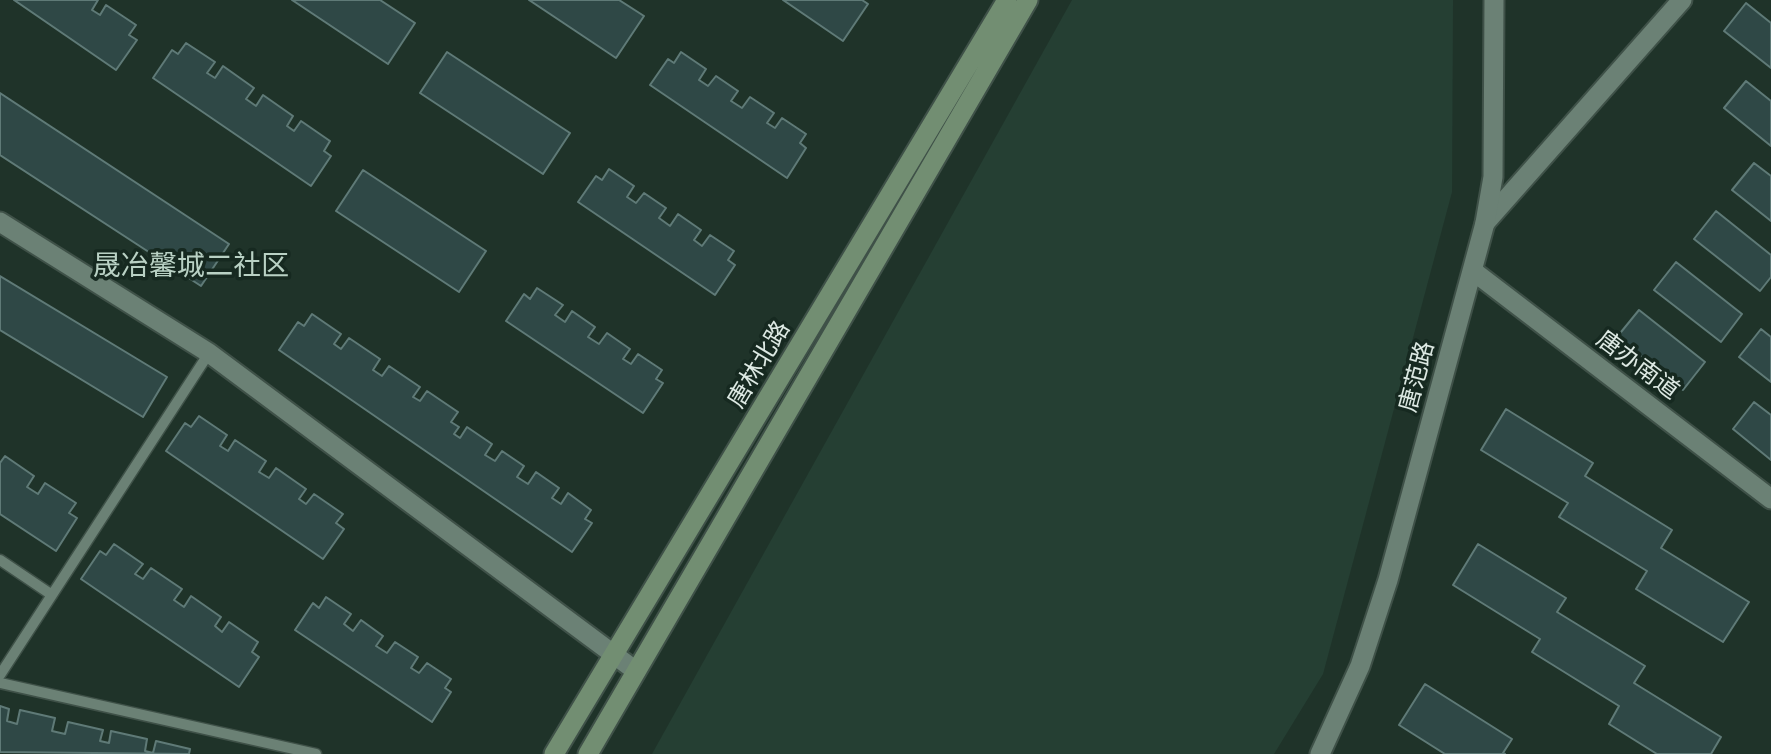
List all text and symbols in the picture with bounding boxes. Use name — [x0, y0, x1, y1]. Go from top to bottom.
district label: 晟冶馨城二社区 — [93, 251, 289, 285]
street label: 唐林北路 — [723, 316, 797, 414]
street label: 唐办南道 — [1590, 326, 1684, 406]
street label: 唐范路 — [1395, 338, 1441, 416]

